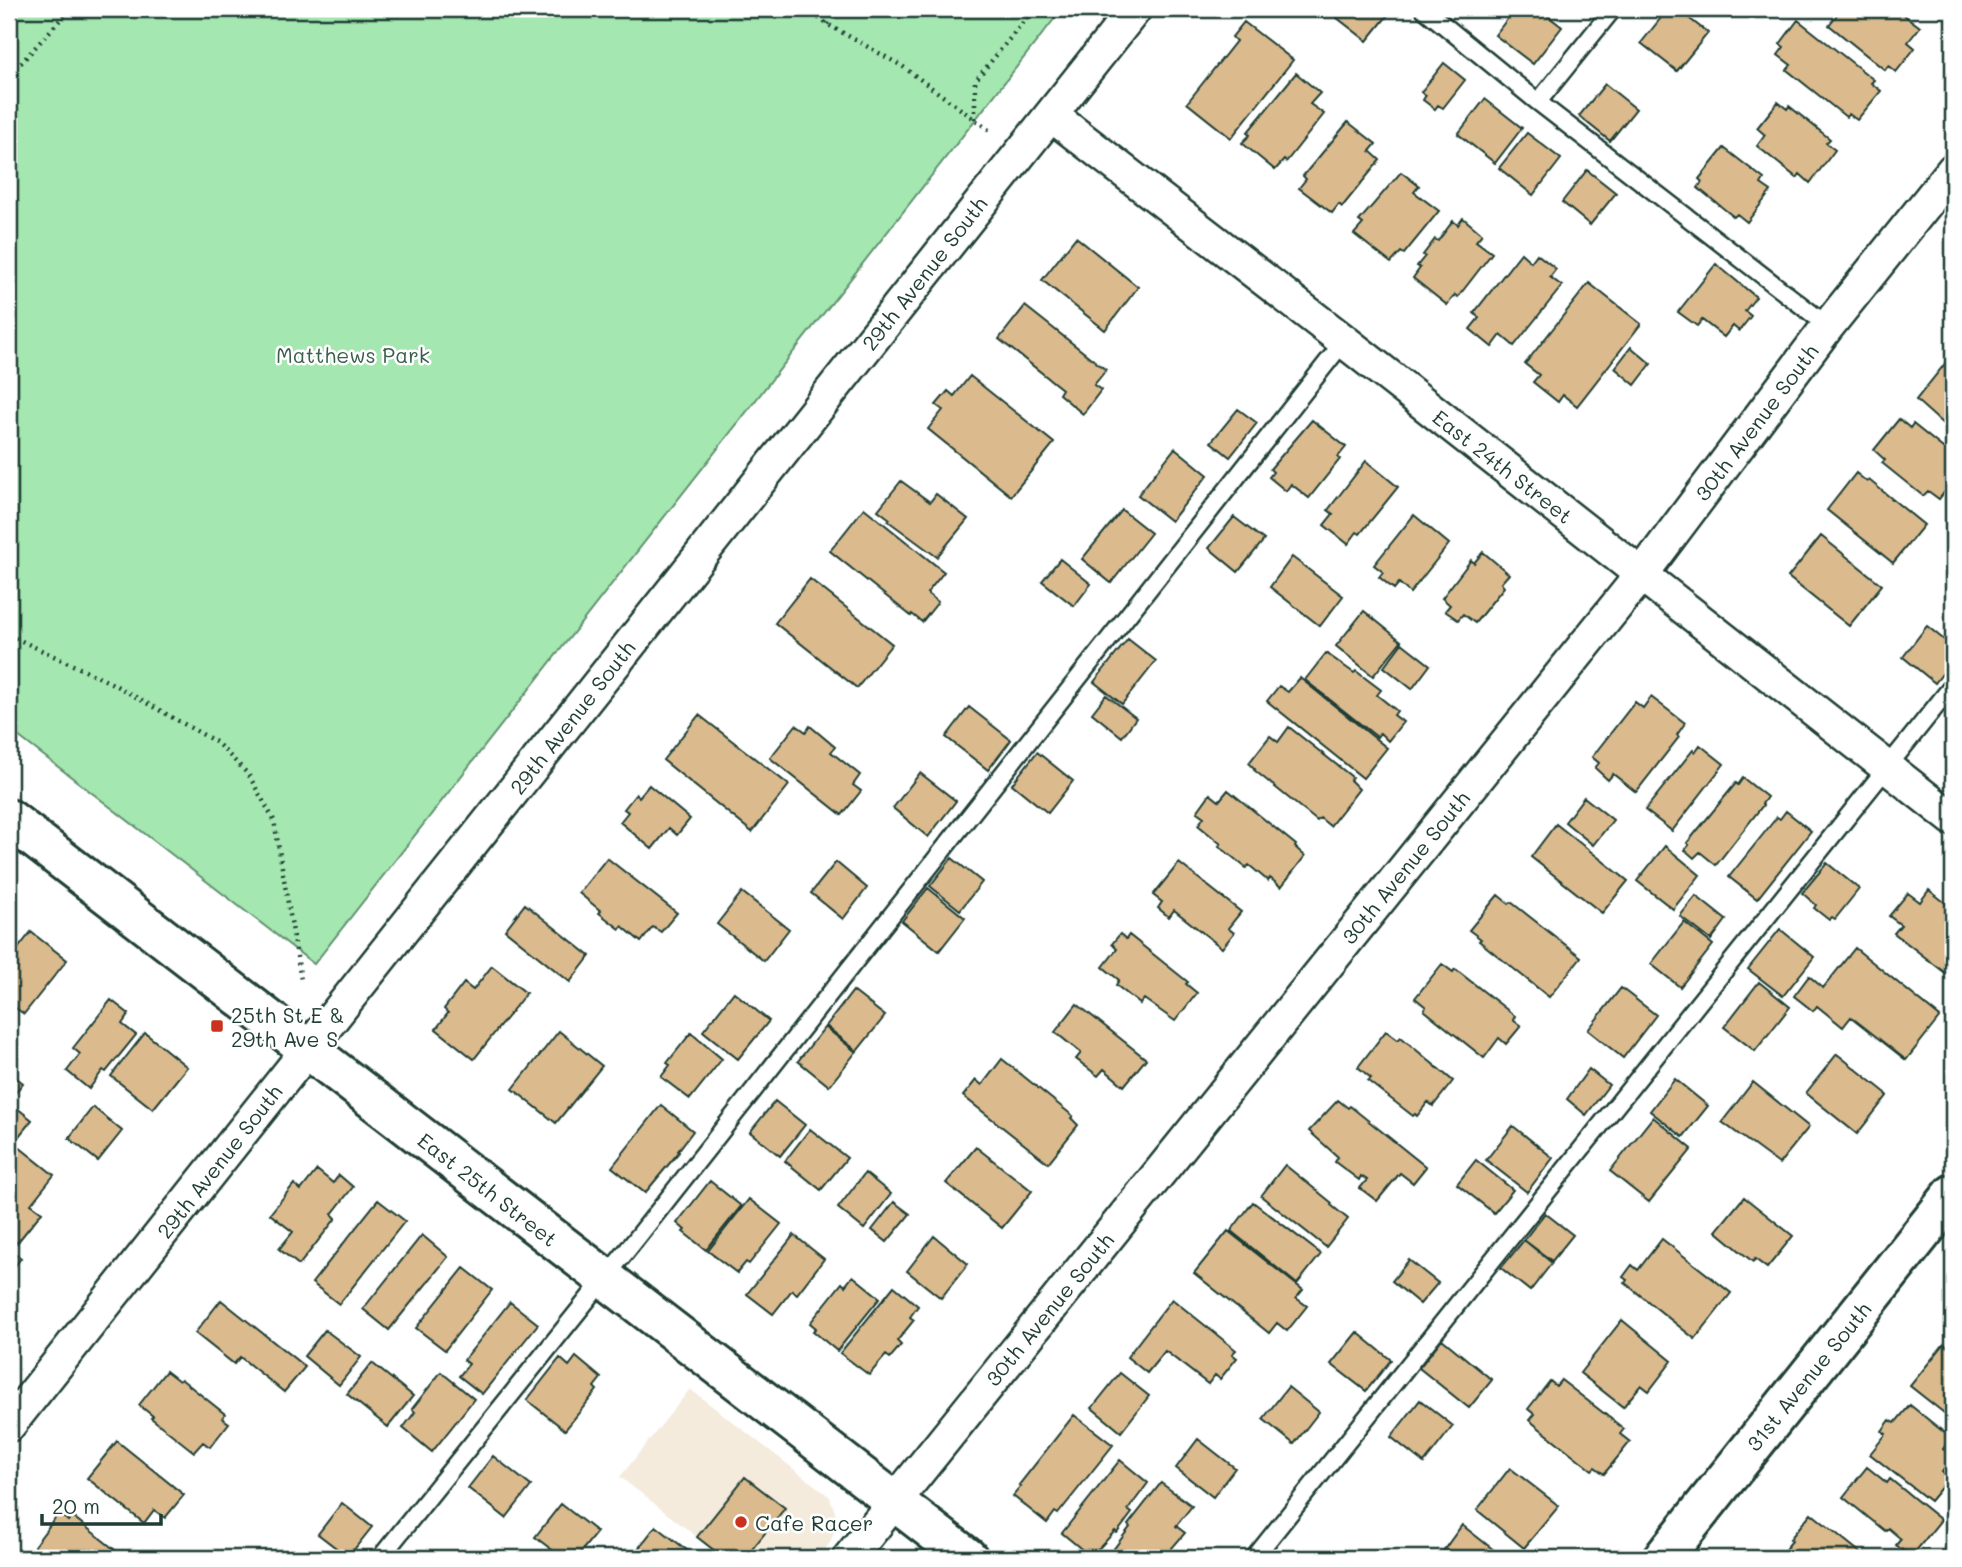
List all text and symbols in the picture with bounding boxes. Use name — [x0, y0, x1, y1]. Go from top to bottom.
street label: 29th Avenue South — [855, 191, 993, 355]
street label: 30th Avenue South — [1688, 338, 1824, 506]
park label: Matthews Park — [276, 341, 430, 368]
street label: East 24th Street — [1428, 403, 1578, 529]
street label: 29th Avenue South — [503, 635, 641, 799]
street label: 30th Avenue South — [1335, 785, 1475, 949]
place label: 25th St E & 29th Ave S — [231, 1001, 344, 1052]
marker: 25th St E & 29th Ave S — [209, 1018, 225, 1034]
street label: 29th Avenue South — [150, 1079, 288, 1243]
street label: East 25th Street — [413, 1126, 563, 1252]
street label: 30th Avenue South — [979, 1227, 1119, 1391]
street label: 31st Avenue South — [1740, 1296, 1876, 1456]
scale bar — [42, 1483, 161, 1527]
text: 20 m — [52, 1492, 100, 1519]
place label: Cafe Racer — [755, 1509, 873, 1536]
marker: Cafe Racer — [733, 1514, 749, 1530]

